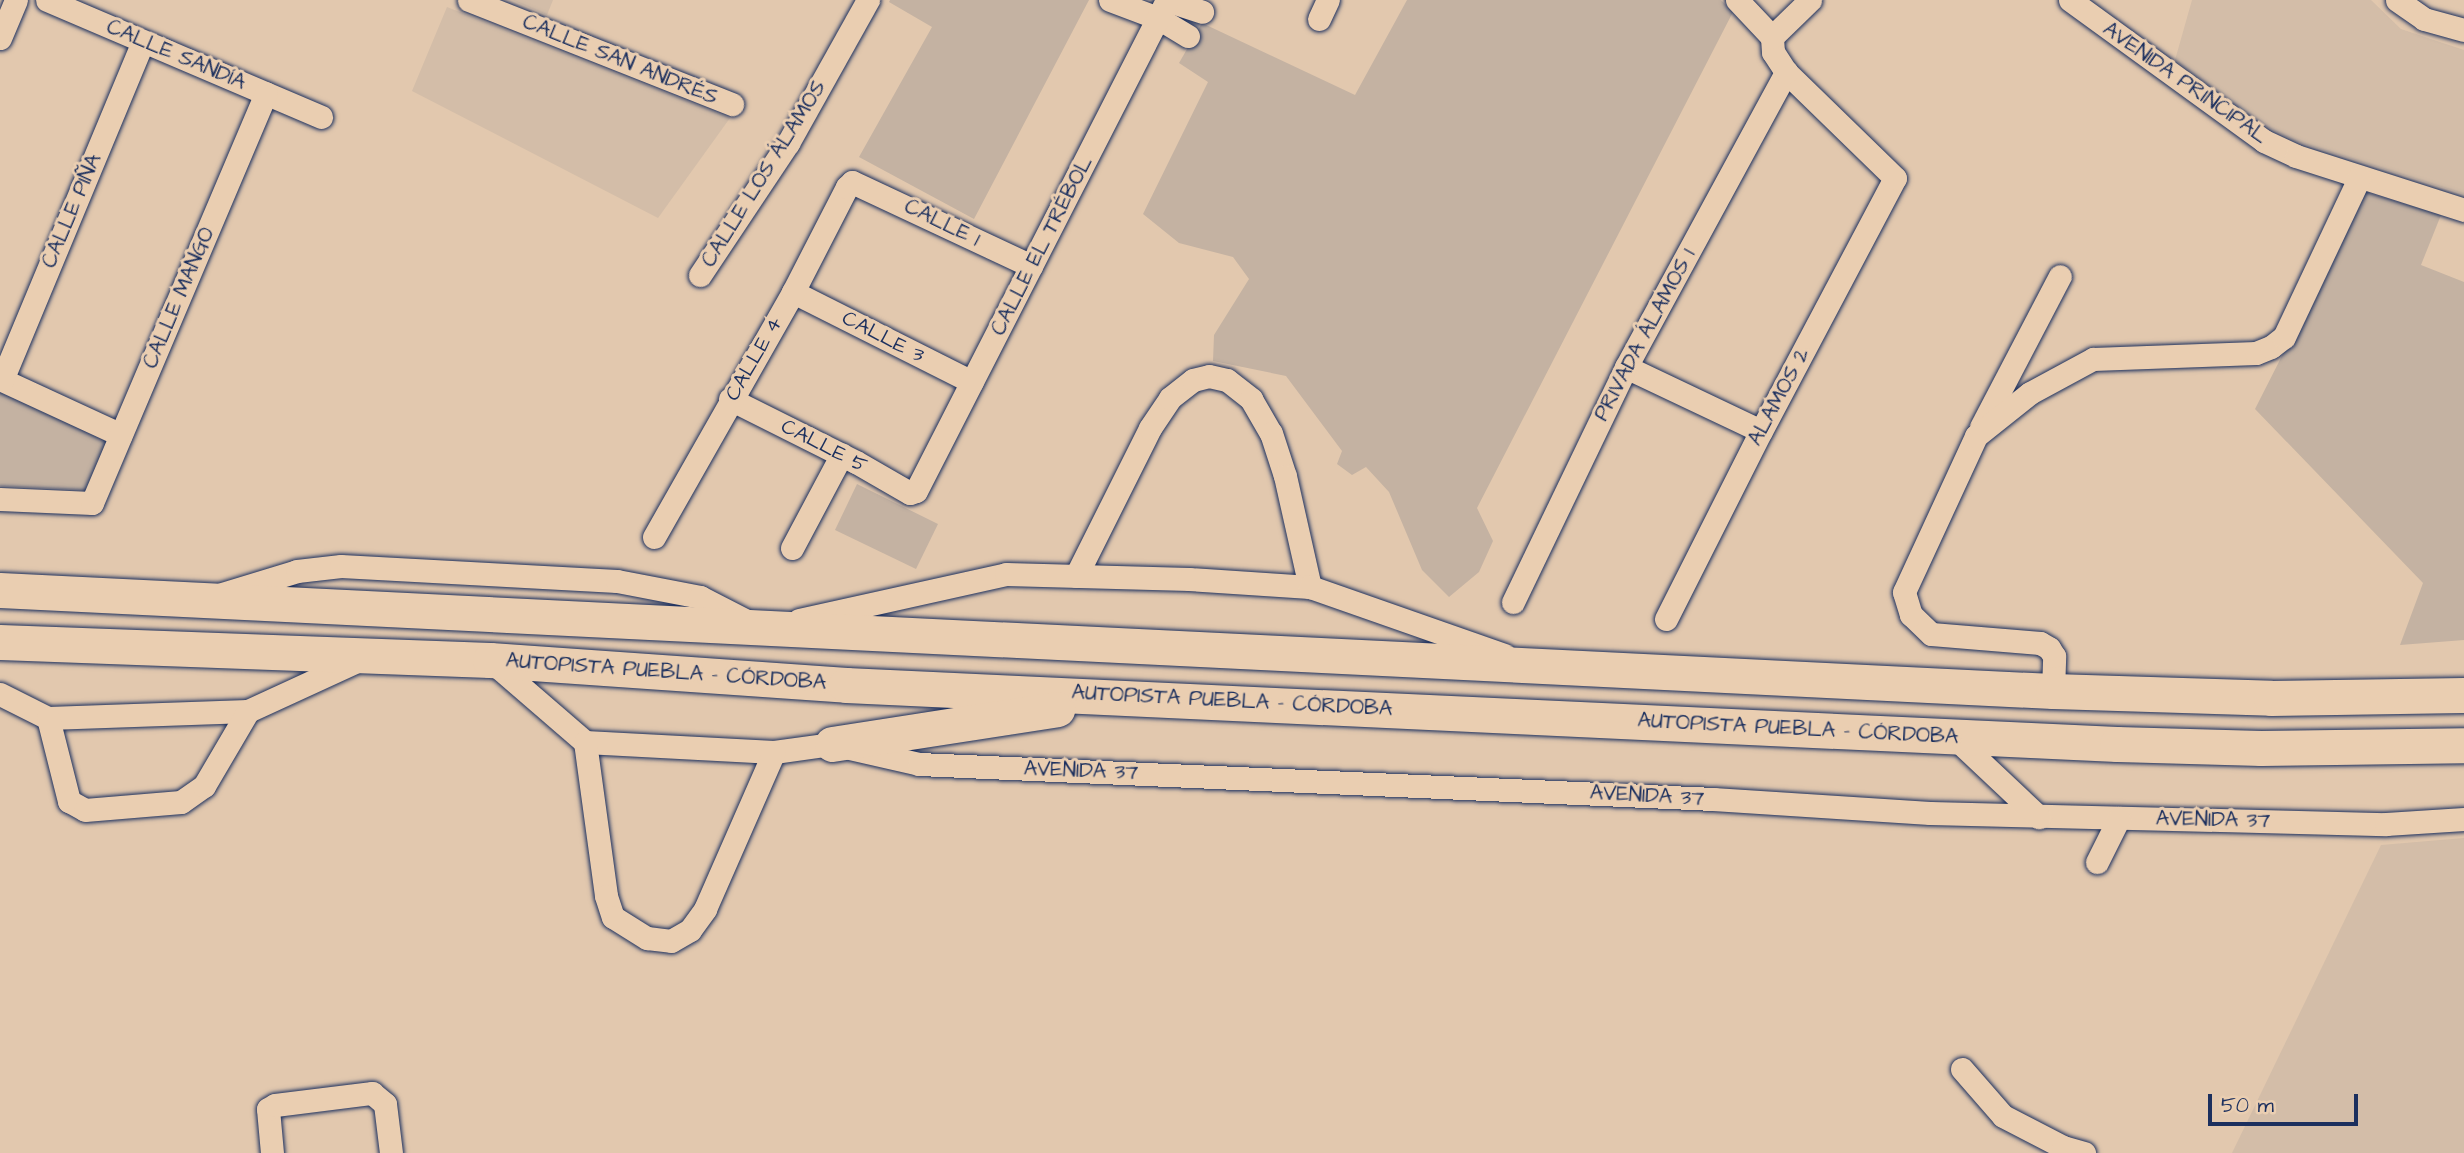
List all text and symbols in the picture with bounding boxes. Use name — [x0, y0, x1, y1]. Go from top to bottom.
street label: CALLE SAN ANDRÉS — [519, 9, 721, 111]
street label: CALLE SANDÍA — [103, 14, 249, 96]
street label: AVENIDA PRINCIPAL — [2098, 17, 2272, 149]
street label: CALLE LOS ÁLAMOS — [696, 76, 832, 272]
street label: CALLE PIÑA — [37, 150, 107, 272]
street label: CALLE EL TRÉBOL — [986, 152, 1098, 340]
street label: CALLE 1 — [900, 194, 984, 252]
street label: CALLE MANGO — [138, 224, 220, 372]
street label: PRIVADA ÁLAMOS 1 — [1589, 245, 1701, 425]
street label: CALLE 3 — [838, 306, 928, 368]
street label: CALLE 4 — [720, 313, 788, 405]
street label: ALAMOS 2 — [1743, 344, 1815, 450]
street label: CALLE 5 — [777, 414, 871, 478]
street label: AUTOPISTA PUEBLA - CÓRDOBA — [505, 648, 827, 696]
street label: AUTOPISTA PUEBLA - CÓRDOBA — [1071, 680, 1393, 722]
street label: AUTOPISTA PUEBLA - CÓRDOBA — [1637, 708, 1959, 750]
street label: AVENIDA 37 — [1023, 756, 1139, 786]
street label: AVENIDA 37 — [1589, 780, 1705, 812]
street label: AVENIDA 37 — [2156, 806, 2270, 834]
scale bar — [2212, 1080, 2362, 1124]
text: 50 m — [2221, 1091, 2274, 1120]

